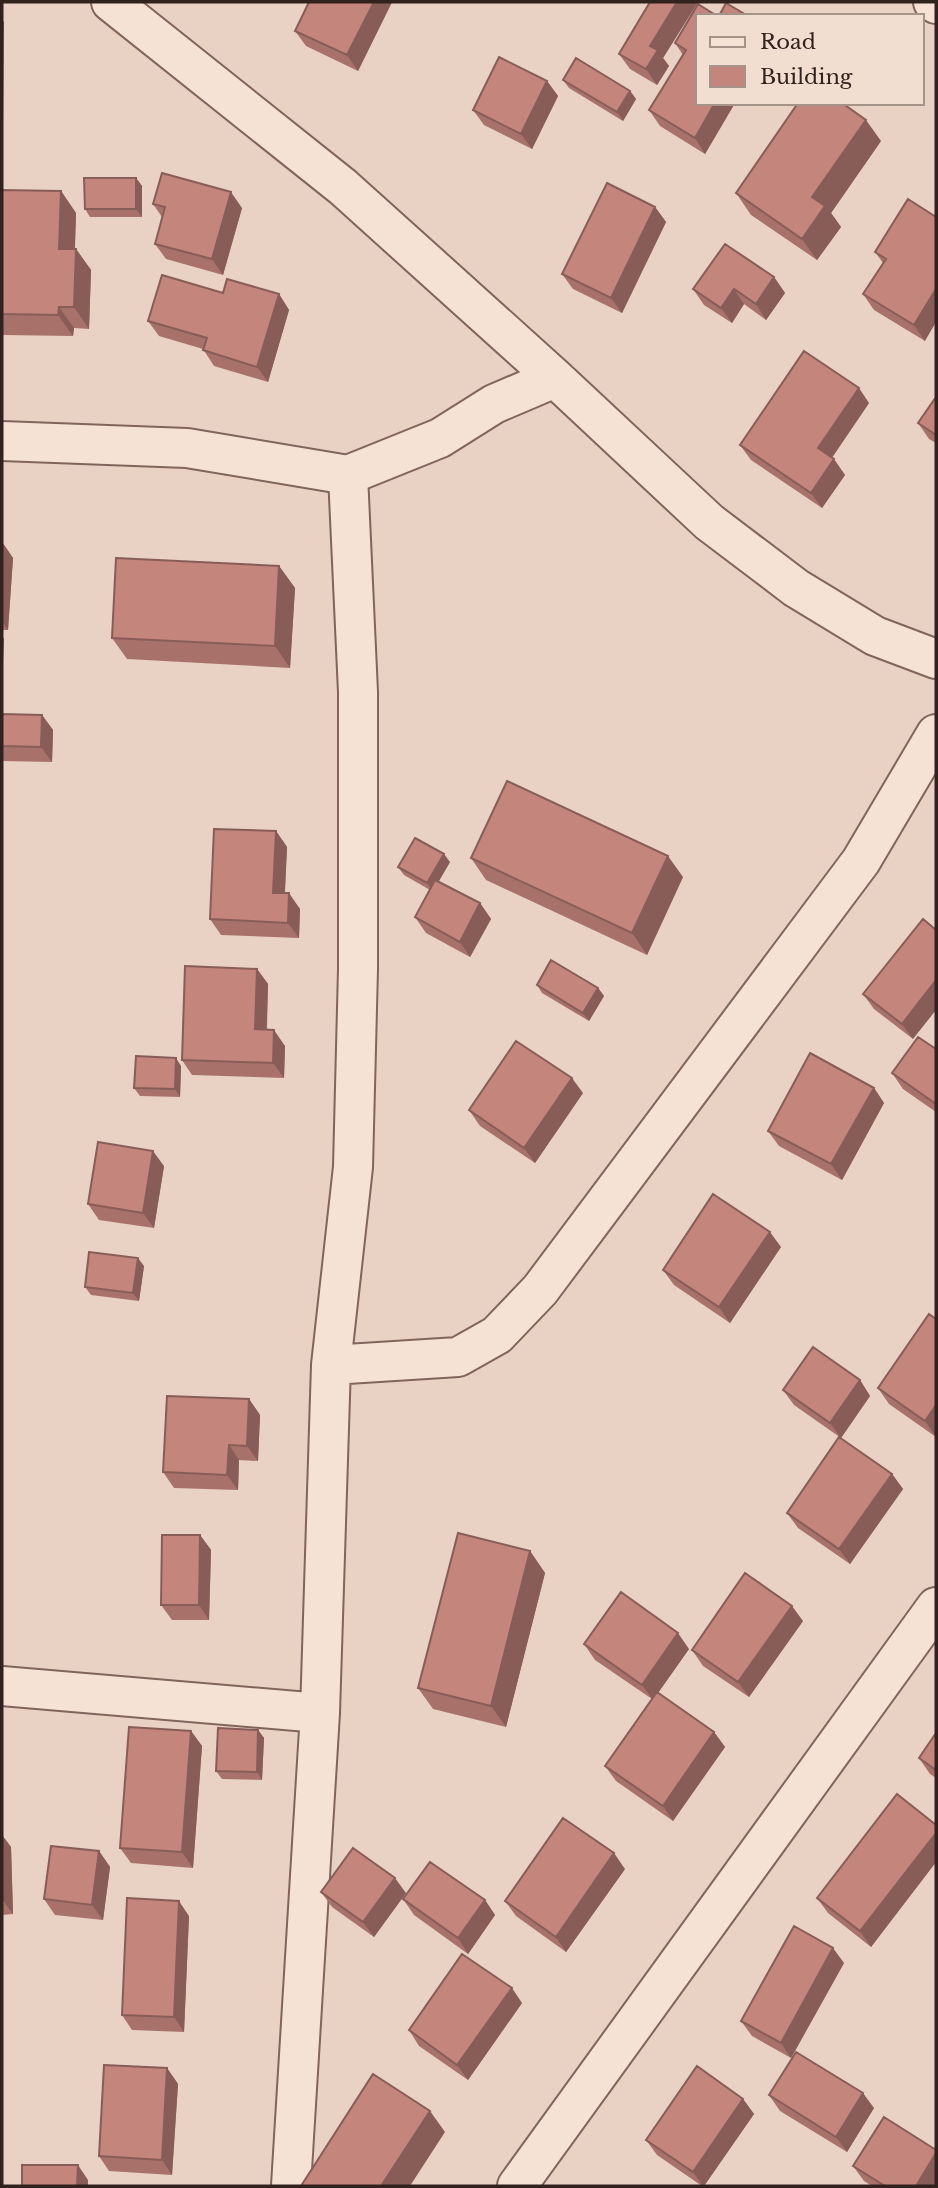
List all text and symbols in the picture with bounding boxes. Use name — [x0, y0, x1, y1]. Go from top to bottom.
legend — [696, 14, 924, 105]
text: Road — [760, 29, 816, 55]
text: Building — [760, 64, 853, 90]

